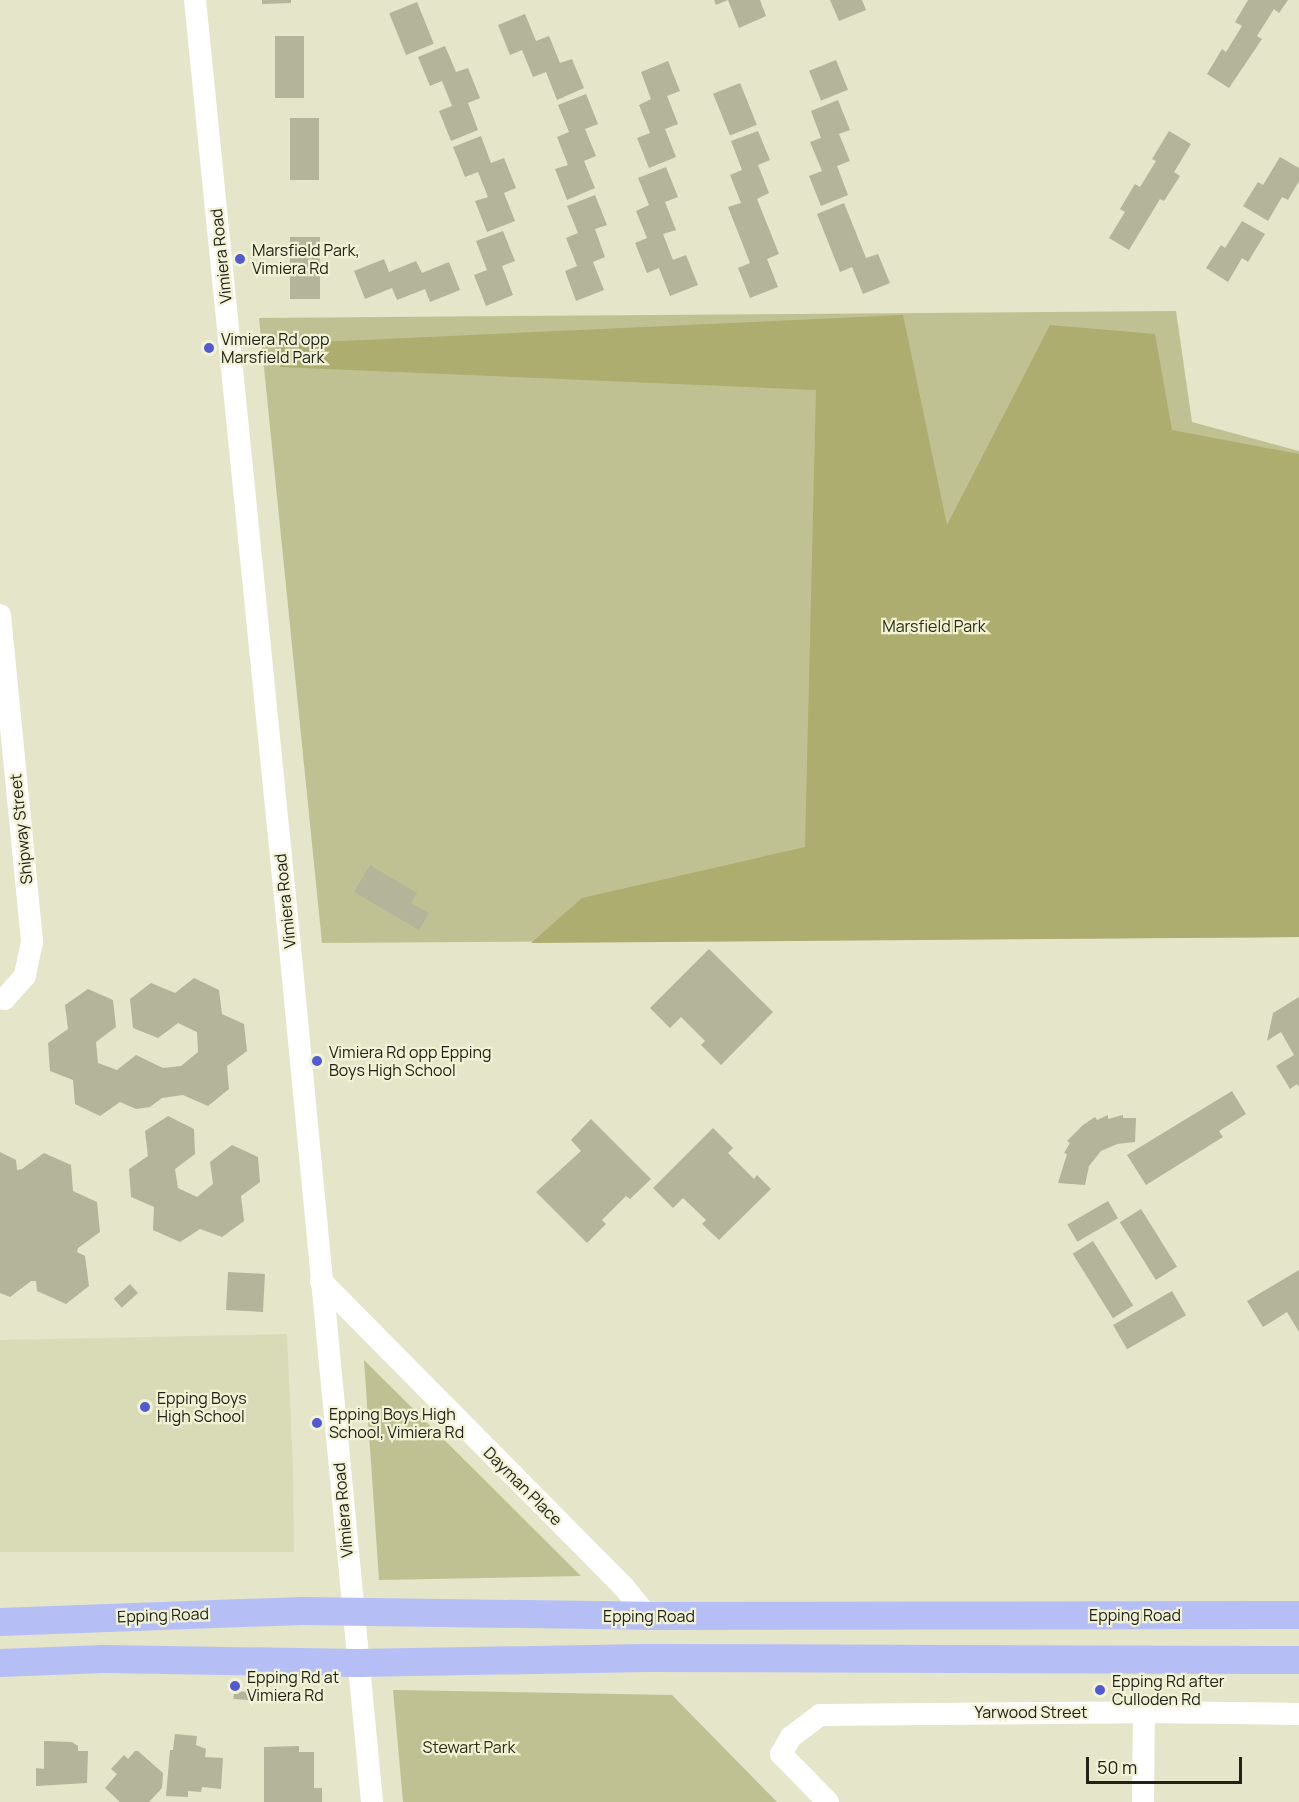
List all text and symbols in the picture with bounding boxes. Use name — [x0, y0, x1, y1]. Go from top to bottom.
street label: Vimiera Road — [206, 208, 236, 304]
place label: Marsfield Park, Vimiera Rd — [252, 240, 360, 278]
marker: Marsfield Park, Vimiera Rd — [233, 252, 247, 266]
place label: Vimiera Rd opp Marsfield Park — [221, 329, 329, 367]
marker: Vimiera Rd opp Marsfield Park — [202, 341, 216, 355]
park label: Marsfield Park — [882, 616, 986, 636]
street label: Shipway Street — [6, 773, 36, 885]
street label: Vimiera Road — [270, 853, 300, 949]
place label: Vimiera Rd opp Epping Boys High School — [329, 1042, 491, 1080]
marker: Vimiera Rd opp Epping Boys High School — [310, 1054, 324, 1068]
place label: Epping Boys High School — [157, 1388, 247, 1426]
marker: Epping Boys High School — [138, 1400, 152, 1414]
place label: Epping Boys High School, Vimiera Rd — [329, 1404, 464, 1442]
marker: Epping Boys High School, Vimiera Rd — [310, 1416, 324, 1430]
street label: Dayman Place — [480, 1443, 566, 1529]
street label: Vimiera Road — [329, 1462, 357, 1558]
street label: Epping Road — [117, 1604, 209, 1626]
street label: Epping Road — [1089, 1605, 1181, 1625]
street label: Epping Road — [603, 1606, 695, 1626]
place label: Epping Rd at Vimiera Rd — [247, 1667, 339, 1705]
place label: Epping Rd after Culloden Rd — [1112, 1671, 1225, 1709]
marker: Epping Rd at Vimiera Rd — [228, 1679, 242, 1693]
marker: Epping Rd after Culloden Rd — [1093, 1683, 1107, 1697]
street label: Yarwood Street — [975, 1702, 1087, 1722]
park label: Stewart Park — [423, 1737, 515, 1757]
scale bar — [1089, 1745, 1245, 1783]
text: 50 m — [1097, 1755, 1137, 1779]

